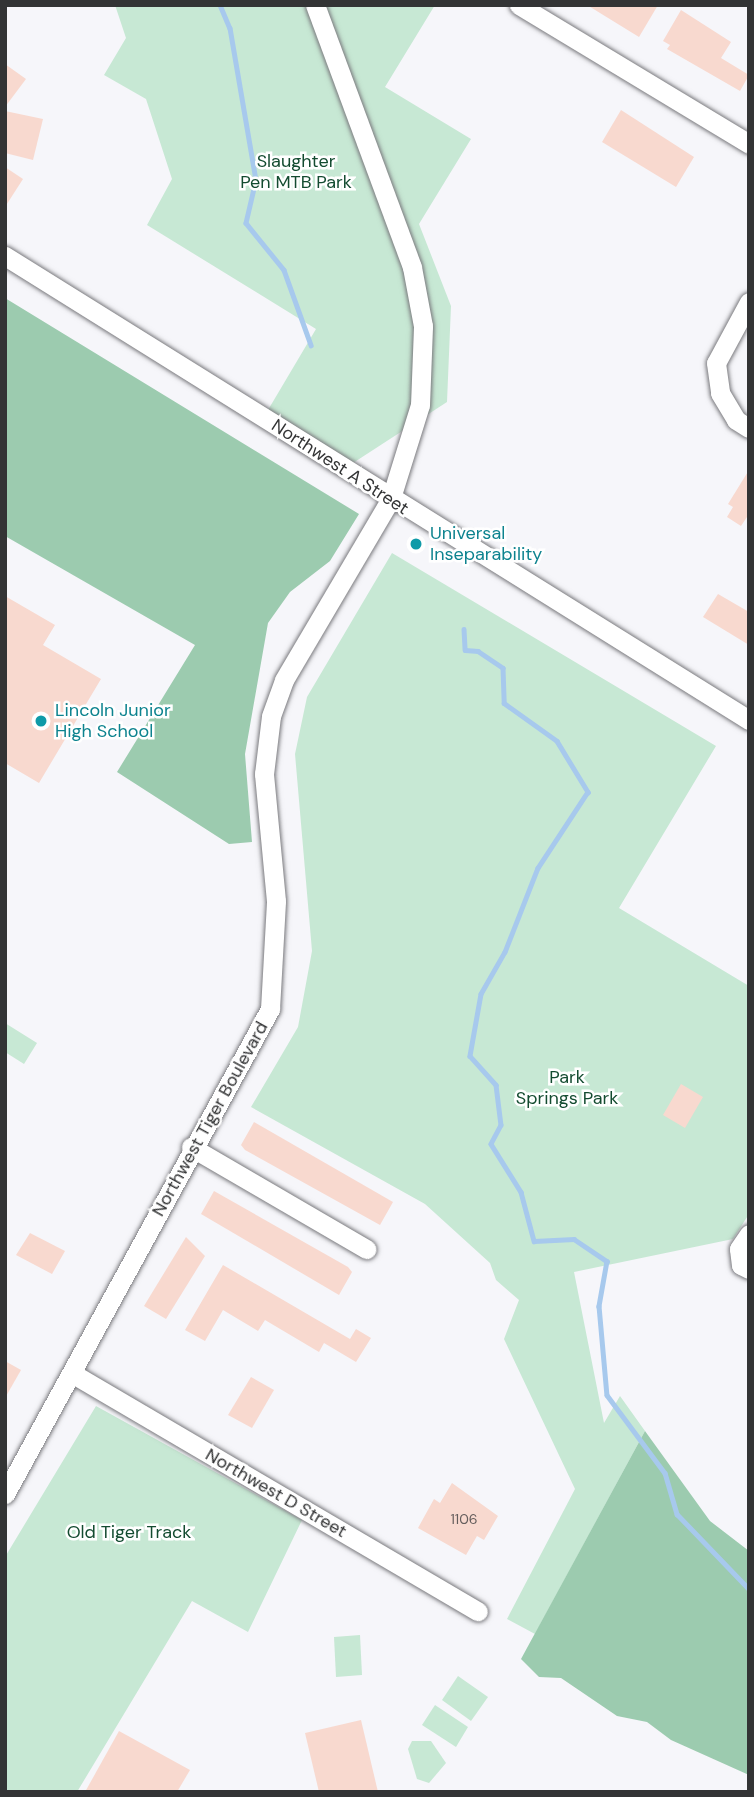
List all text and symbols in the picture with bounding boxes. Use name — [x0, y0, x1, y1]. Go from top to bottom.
park label: Slaughter Pen MTB Park — [240, 151, 352, 194]
street label: Northwest A Street — [267, 415, 413, 519]
place label: Universal Inseparability — [430, 523, 542, 566]
marker: Universal Inseparability — [408, 536, 424, 552]
place label: Lincoln Junior High School — [55, 700, 171, 742]
marker: Lincoln Junior High School — [33, 713, 49, 729]
street label: Northwest Tiger Boulevard — [147, 1018, 273, 1220]
park label: Park Springs Park — [516, 1067, 618, 1110]
street label: Northwest D Street — [202, 1444, 350, 1542]
house number: 1106 — [450, 1511, 478, 1527]
park label: Old Tiger Track — [67, 1521, 191, 1543]

